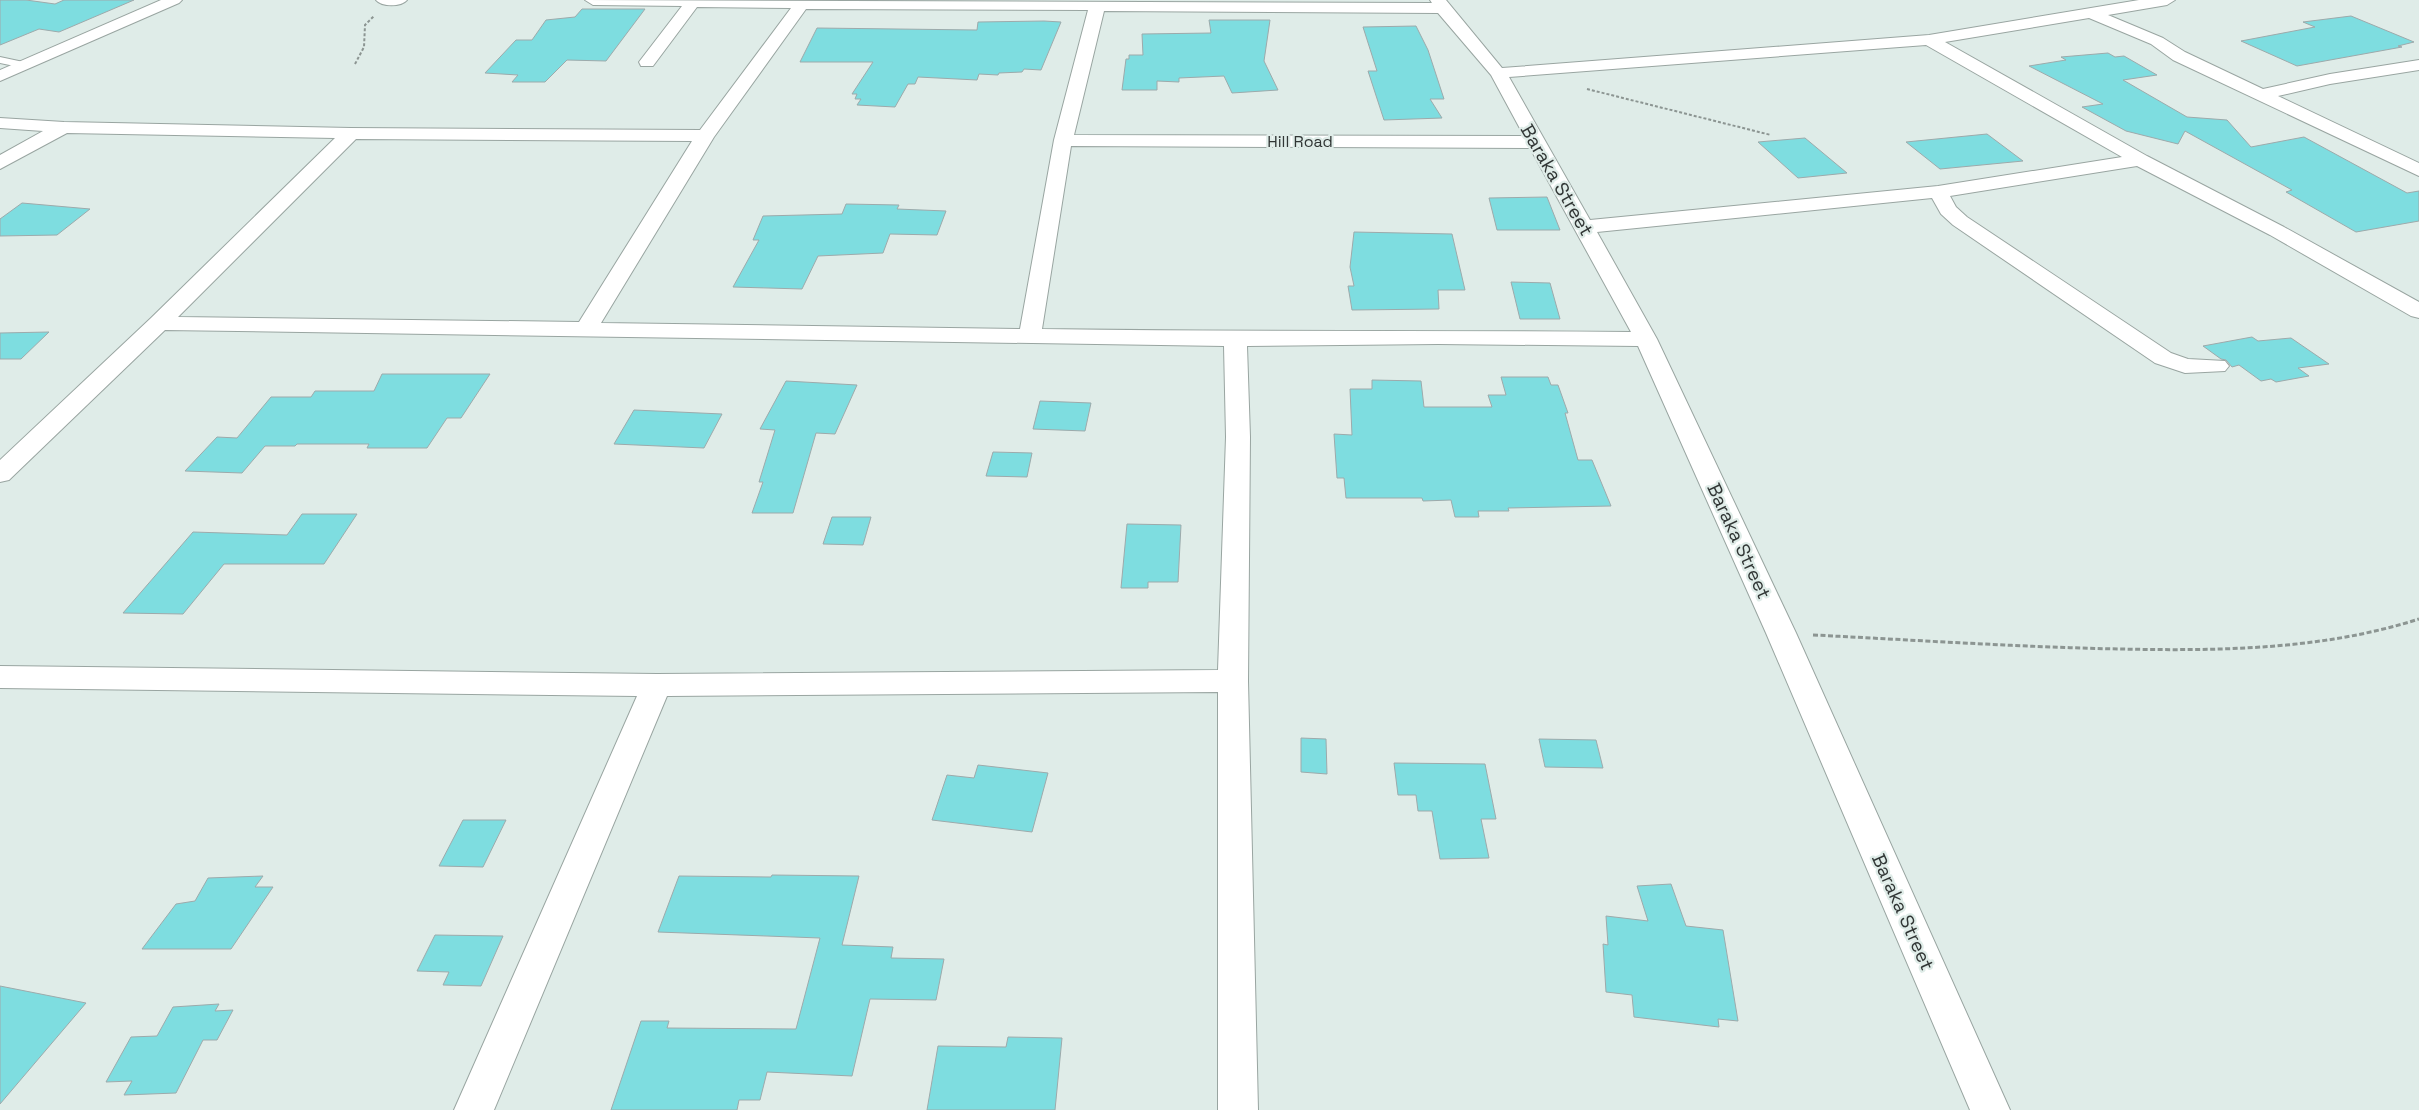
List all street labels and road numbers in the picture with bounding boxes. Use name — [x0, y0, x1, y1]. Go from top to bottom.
street label: Baraka Street — [1515, 120, 1599, 240]
street label: Hill Road — [1267, 131, 1333, 152]
street label: Baraka Street — [1701, 479, 1777, 603]
street label: Baraka Street — [1866, 850, 1940, 974]

